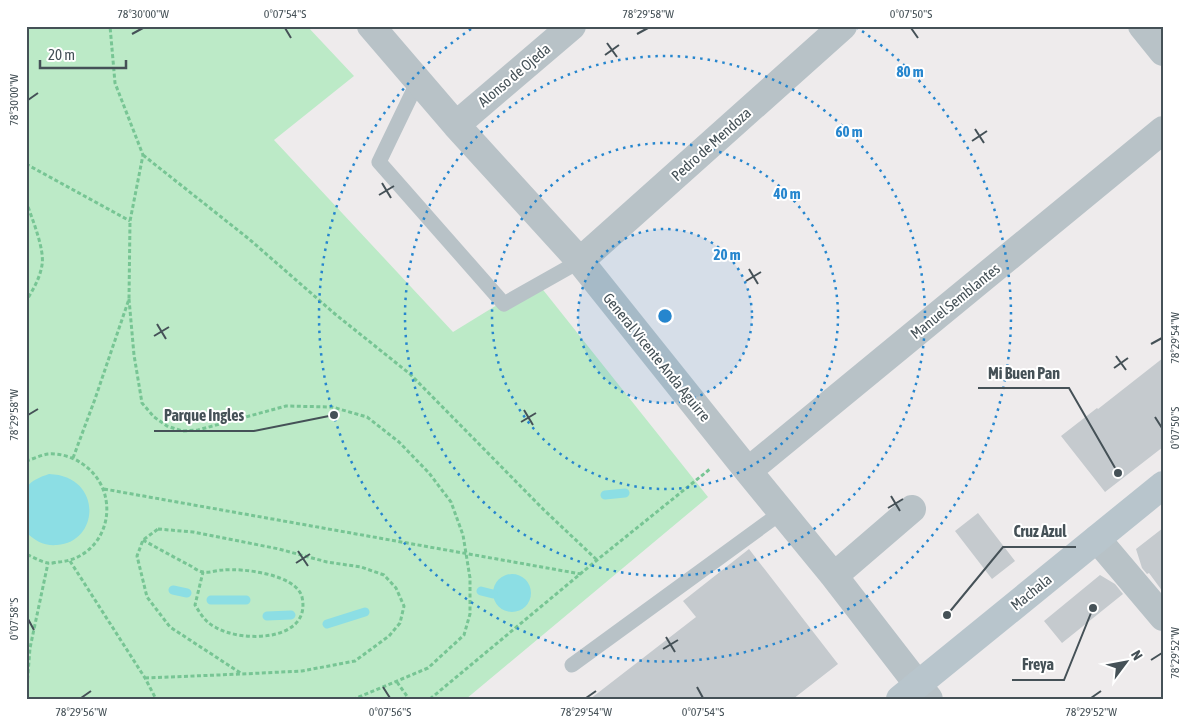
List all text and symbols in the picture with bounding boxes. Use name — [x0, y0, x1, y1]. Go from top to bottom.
text: 78°30'00"W — [117, 7, 169, 21]
text: 0°07'54"S — [264, 7, 306, 21]
text: 78°29'58"W — [622, 7, 674, 21]
text: 0°07'50"S — [890, 7, 932, 21]
scale bar — [40, 38, 126, 70]
street label: Alonso de Ojeda — [474, 40, 554, 110]
text: 20 m — [48, 46, 75, 63]
text: 80 m — [897, 63, 924, 80]
text: 78°30'00"W — [7, 74, 21, 126]
street label: Pedro de Mendoza — [668, 104, 754, 184]
text: 60 m — [836, 123, 863, 140]
text: 40 m — [773, 185, 801, 202]
text: 20 m — [714, 246, 741, 263]
street label: Manuel Semblantes — [907, 260, 1003, 342]
street label: General Vicente Anda Aguirre — [600, 289, 714, 425]
centre of rings — [656, 307, 674, 325]
text: 78°29'54"W — [1168, 312, 1182, 364]
callout: Mi Buen Pan — [978, 357, 1069, 388]
text: Mi Buen Pan — [988, 364, 1060, 382]
text: 78°29'58"W — [7, 389, 21, 441]
callout: Parque Ingles — [154, 400, 254, 431]
text: Parque Ingles — [164, 406, 244, 424]
text: 0°07'50"S — [1168, 407, 1182, 449]
callout: Cruz Azul — [1003, 516, 1076, 547]
text: Cruz Azul — [1013, 522, 1067, 540]
street label: Machala — [1007, 570, 1055, 614]
text: 0°07'58"S — [7, 598, 21, 640]
text: 78°29'52"W — [1168, 627, 1182, 679]
north arrow — [1102, 638, 1152, 688]
text: N — [1128, 647, 1146, 663]
callout: Freya — [1012, 649, 1064, 680]
text: Freya — [1022, 655, 1054, 673]
text: 78°29'56"W — [55, 705, 107, 719]
text: 0°07'56"S — [369, 705, 411, 719]
text: 78°29'54"W — [560, 705, 612, 719]
text: 0°07'54"S — [682, 705, 724, 719]
text: 78°29'52"W — [1065, 705, 1117, 719]

